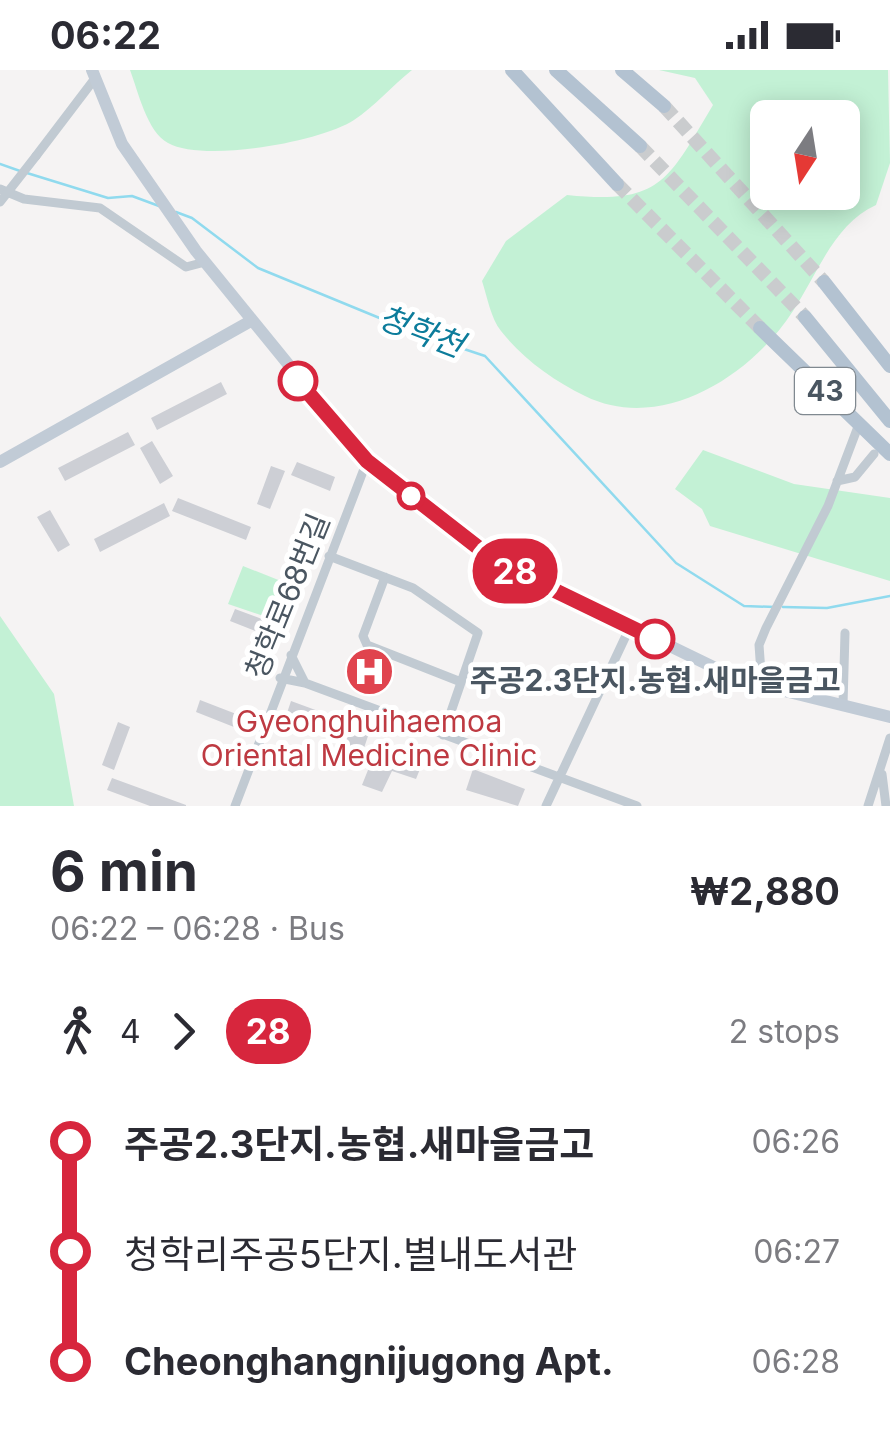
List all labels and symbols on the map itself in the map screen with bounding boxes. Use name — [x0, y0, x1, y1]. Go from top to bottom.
north arrow — [750, 100, 860, 210]
water label: 청학천 — [373, 297, 473, 366]
unlabelled marker — [279, 362, 317, 400]
road number: 43 — [795, 368, 855, 414]
unlabelled marker — [398, 483, 424, 509]
street label: 청학로68번길 — [238, 508, 336, 684]
line badge: 28 — [470, 538, 560, 604]
marker: 주공2.3단지.농협.새마을금고 — [636, 620, 674, 658]
hospital icon: Gyeonghuihaemoa Oriental Medicine Clinic — [343, 646, 395, 698]
place label: 주공2.3단지.농협.새마을금고 — [469, 662, 841, 698]
place label: Gyeonghuihaemoa Oriental Medicine Clinic — [201, 703, 537, 773]

